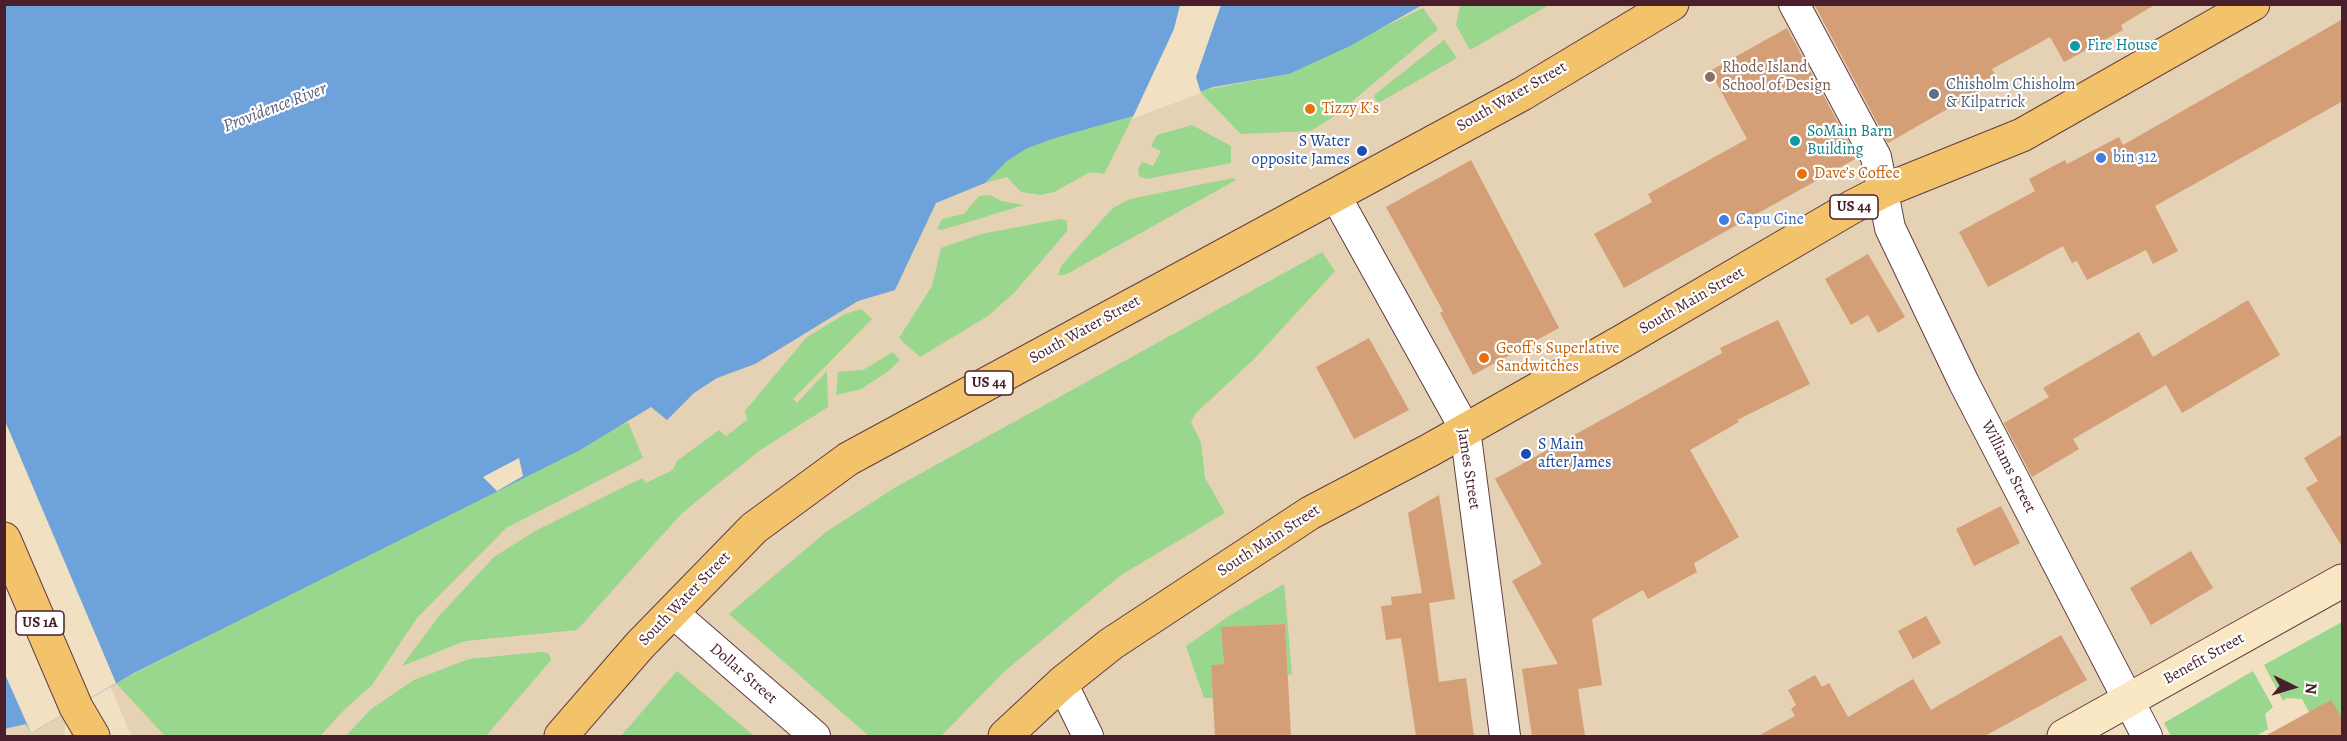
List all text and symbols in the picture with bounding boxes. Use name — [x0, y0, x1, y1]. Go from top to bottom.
place label: Fire House — [2087, 36, 2158, 56]
marker: Fire House — [2068, 39, 2082, 53]
street label: South Water Street — [1454, 58, 1570, 136]
place label: Rhode Island School of Design — [1722, 58, 1831, 96]
marker: Rhode Island School of Design — [1703, 70, 1717, 84]
place label: Chisholm Chisholm & Kilpatrick — [1946, 75, 2076, 113]
water label: Providence River — [220, 78, 330, 138]
marker: Chisholm Chisholm & Kilpatrick — [1927, 87, 1941, 101]
place label: Tizzy K's — [1322, 99, 1379, 119]
marker: Tizzy K's — [1303, 102, 1317, 116]
place label: SoMain Barn Building — [1807, 122, 1892, 160]
place label: S Water opposite James — [1251, 132, 1350, 170]
marker: SoMain Barn Building — [1788, 134, 1802, 148]
marker: S Water opposite James — [1355, 144, 1369, 158]
place label: bin 312 — [2113, 148, 2157, 168]
marker: bin 312 — [2094, 151, 2108, 165]
place label: Dave’s Coffee — [1814, 164, 1900, 184]
marker: Dave’s Coffee — [1795, 167, 1809, 181]
road number: US 44 — [1830, 195, 1878, 219]
place label: Capu Cine — [1736, 210, 1804, 230]
marker: Capu Cine — [1717, 213, 1731, 227]
street label: South Main Street — [1636, 263, 1748, 339]
street label: South Water Street — [1026, 292, 1144, 368]
place label: Geoff's Superlative Sandwitches — [1496, 339, 1619, 377]
marker: Geoff's Superlative Sandwitches — [1477, 351, 1491, 365]
road number: US 44 — [965, 371, 1013, 395]
street label: Williams Street — [1977, 418, 2039, 516]
street label: James Street — [1452, 427, 1484, 511]
place label: S Main after James — [1538, 435, 1611, 473]
marker: S Main after James — [1519, 447, 1533, 461]
street label: South Main Street — [1214, 501, 1324, 581]
street label: South Water Street — [635, 548, 735, 650]
road number: US 1A — [16, 611, 64, 635]
street label: Benefit Street — [2160, 629, 2248, 689]
street label: Dollar Street — [705, 639, 781, 709]
north arrow — [2263, 657, 2323, 717]
text: N — [2299, 682, 2322, 695]

